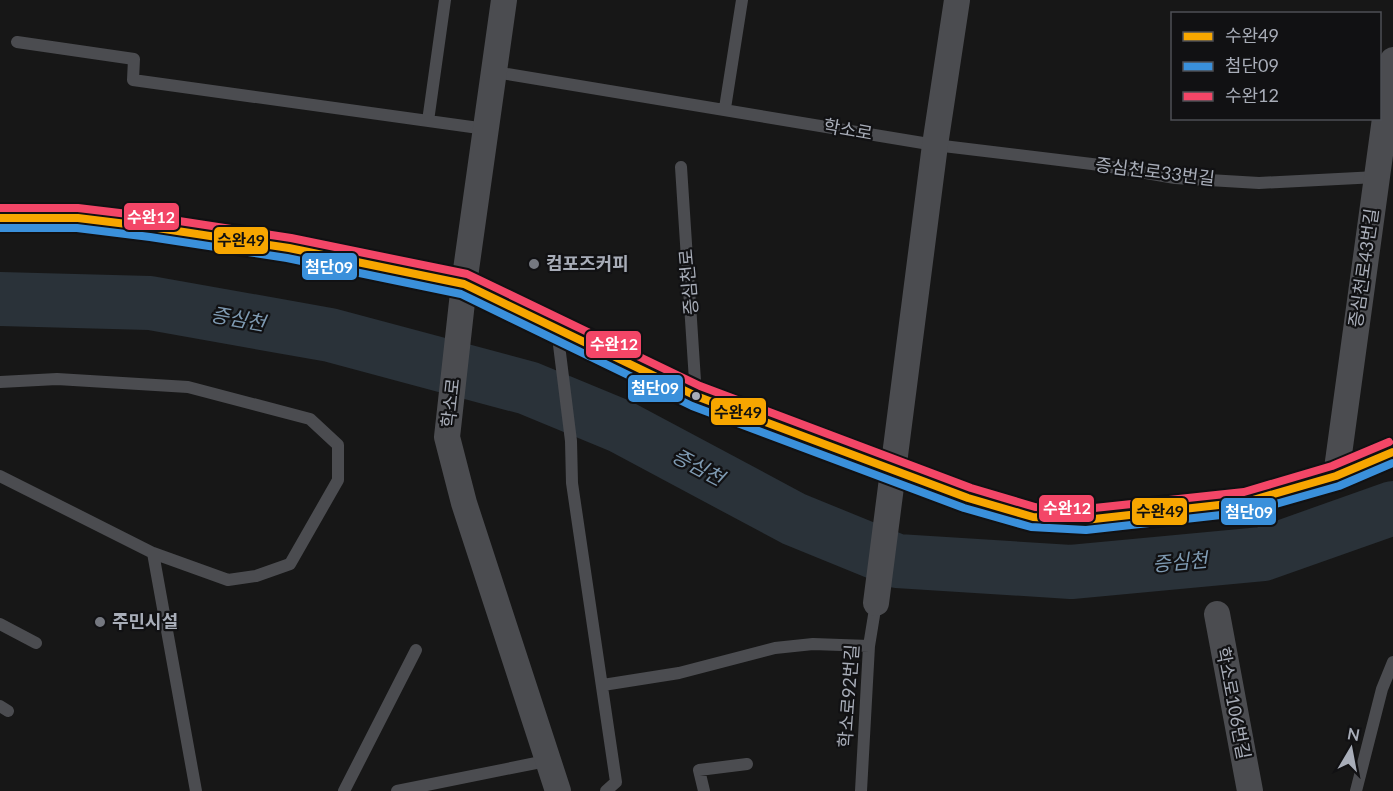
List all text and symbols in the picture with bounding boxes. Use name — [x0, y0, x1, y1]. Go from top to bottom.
legend — [1171, 12, 1381, 120]
text: 수완49 — [1225, 24, 1279, 46]
text: 첨단09 — [1225, 54, 1279, 76]
text: 수완12 — [1225, 84, 1279, 106]
street label: 학소로 — [822, 114, 875, 144]
street label: 증심천로33번길 — [1094, 153, 1216, 189]
line badge: 수완12 — [123, 202, 180, 231]
text: 수완12 — [127, 207, 175, 226]
street label: 증심천로43번길 — [1344, 207, 1382, 329]
line badge: 수완49 — [213, 226, 269, 255]
text: 수완49 — [217, 230, 265, 249]
street label: 증심천로 — [674, 248, 702, 316]
line badge: 첨단09 — [301, 252, 358, 281]
place label: 컴포즈커피 — [546, 252, 629, 274]
text: 첨단09 — [305, 257, 353, 276]
marker: 컴포즈커피 — [527, 257, 541, 271]
water label: 증심천 — [209, 301, 270, 335]
line badge: 수완12 — [585, 330, 642, 359]
text: 수완12 — [590, 334, 638, 353]
line badge: 첨단09 — [627, 374, 684, 403]
street label: 학소로 — [436, 377, 464, 429]
text: 첨단09 — [631, 378, 679, 397]
unlabelled marker — [690, 390, 702, 402]
line badge: 수완49 — [710, 397, 767, 426]
text: 수완49 — [714, 402, 762, 421]
water label: 증심천 — [668, 443, 731, 491]
line badge: 수완12 — [1038, 494, 1095, 523]
line badge: 수완49 — [1131, 497, 1188, 526]
line badge: 첨단09 — [1220, 497, 1277, 526]
text: 수완12 — [1043, 498, 1091, 517]
text: 수완49 — [1136, 501, 1184, 520]
text: 첨단09 — [1225, 502, 1273, 521]
water label: 증심천 — [1151, 546, 1211, 575]
place label: 주민시설 — [112, 610, 178, 632]
marker: 주민시설 — [93, 615, 107, 629]
street label: 학소로92번길 — [833, 643, 863, 748]
street label: 학소로106번길 — [1212, 645, 1256, 761]
north arrow — [1321, 719, 1381, 779]
text: N — [1346, 723, 1361, 744]

